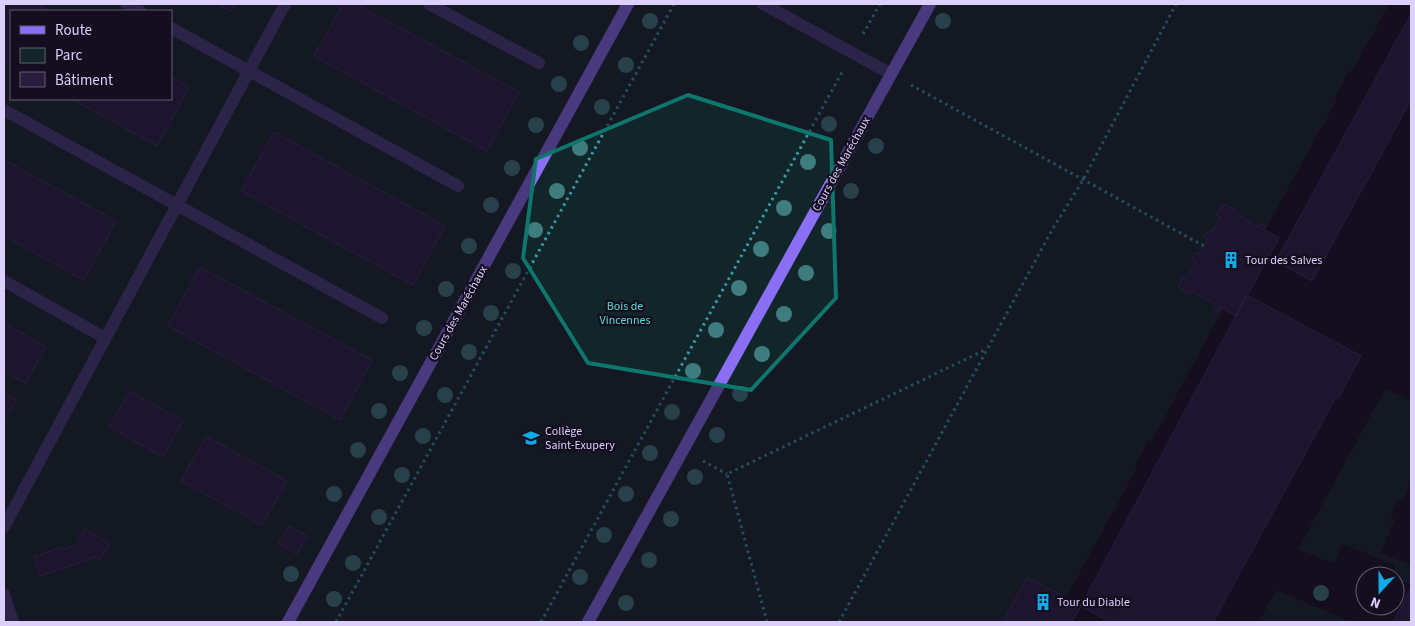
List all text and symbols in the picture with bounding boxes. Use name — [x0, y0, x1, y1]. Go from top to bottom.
legend — [10, 10, 172, 100]
text: Route — [55, 20, 92, 41]
text: Parc — [55, 45, 82, 66]
text: Bâtiment — [55, 70, 113, 91]
street label: Cours des Maréchaux — [808, 113, 875, 215]
building icon: Tour des Salves — [1221, 250, 1241, 270]
place label: Tour des Salves — [1245, 252, 1322, 269]
street label: Cours des Maréchaux — [425, 262, 492, 364]
park label: Bois de Vincennes — [600, 298, 650, 329]
place label: Collège Saint-Exupery — [545, 423, 615, 454]
school or university icon: Collège Saint-Exupery — [521, 428, 541, 448]
north arrow — [1355, 566, 1405, 616]
text: N — [1368, 591, 1384, 613]
building icon: Tour du Diable — [1033, 592, 1053, 612]
place label: Tour du Diable — [1057, 594, 1130, 611]

